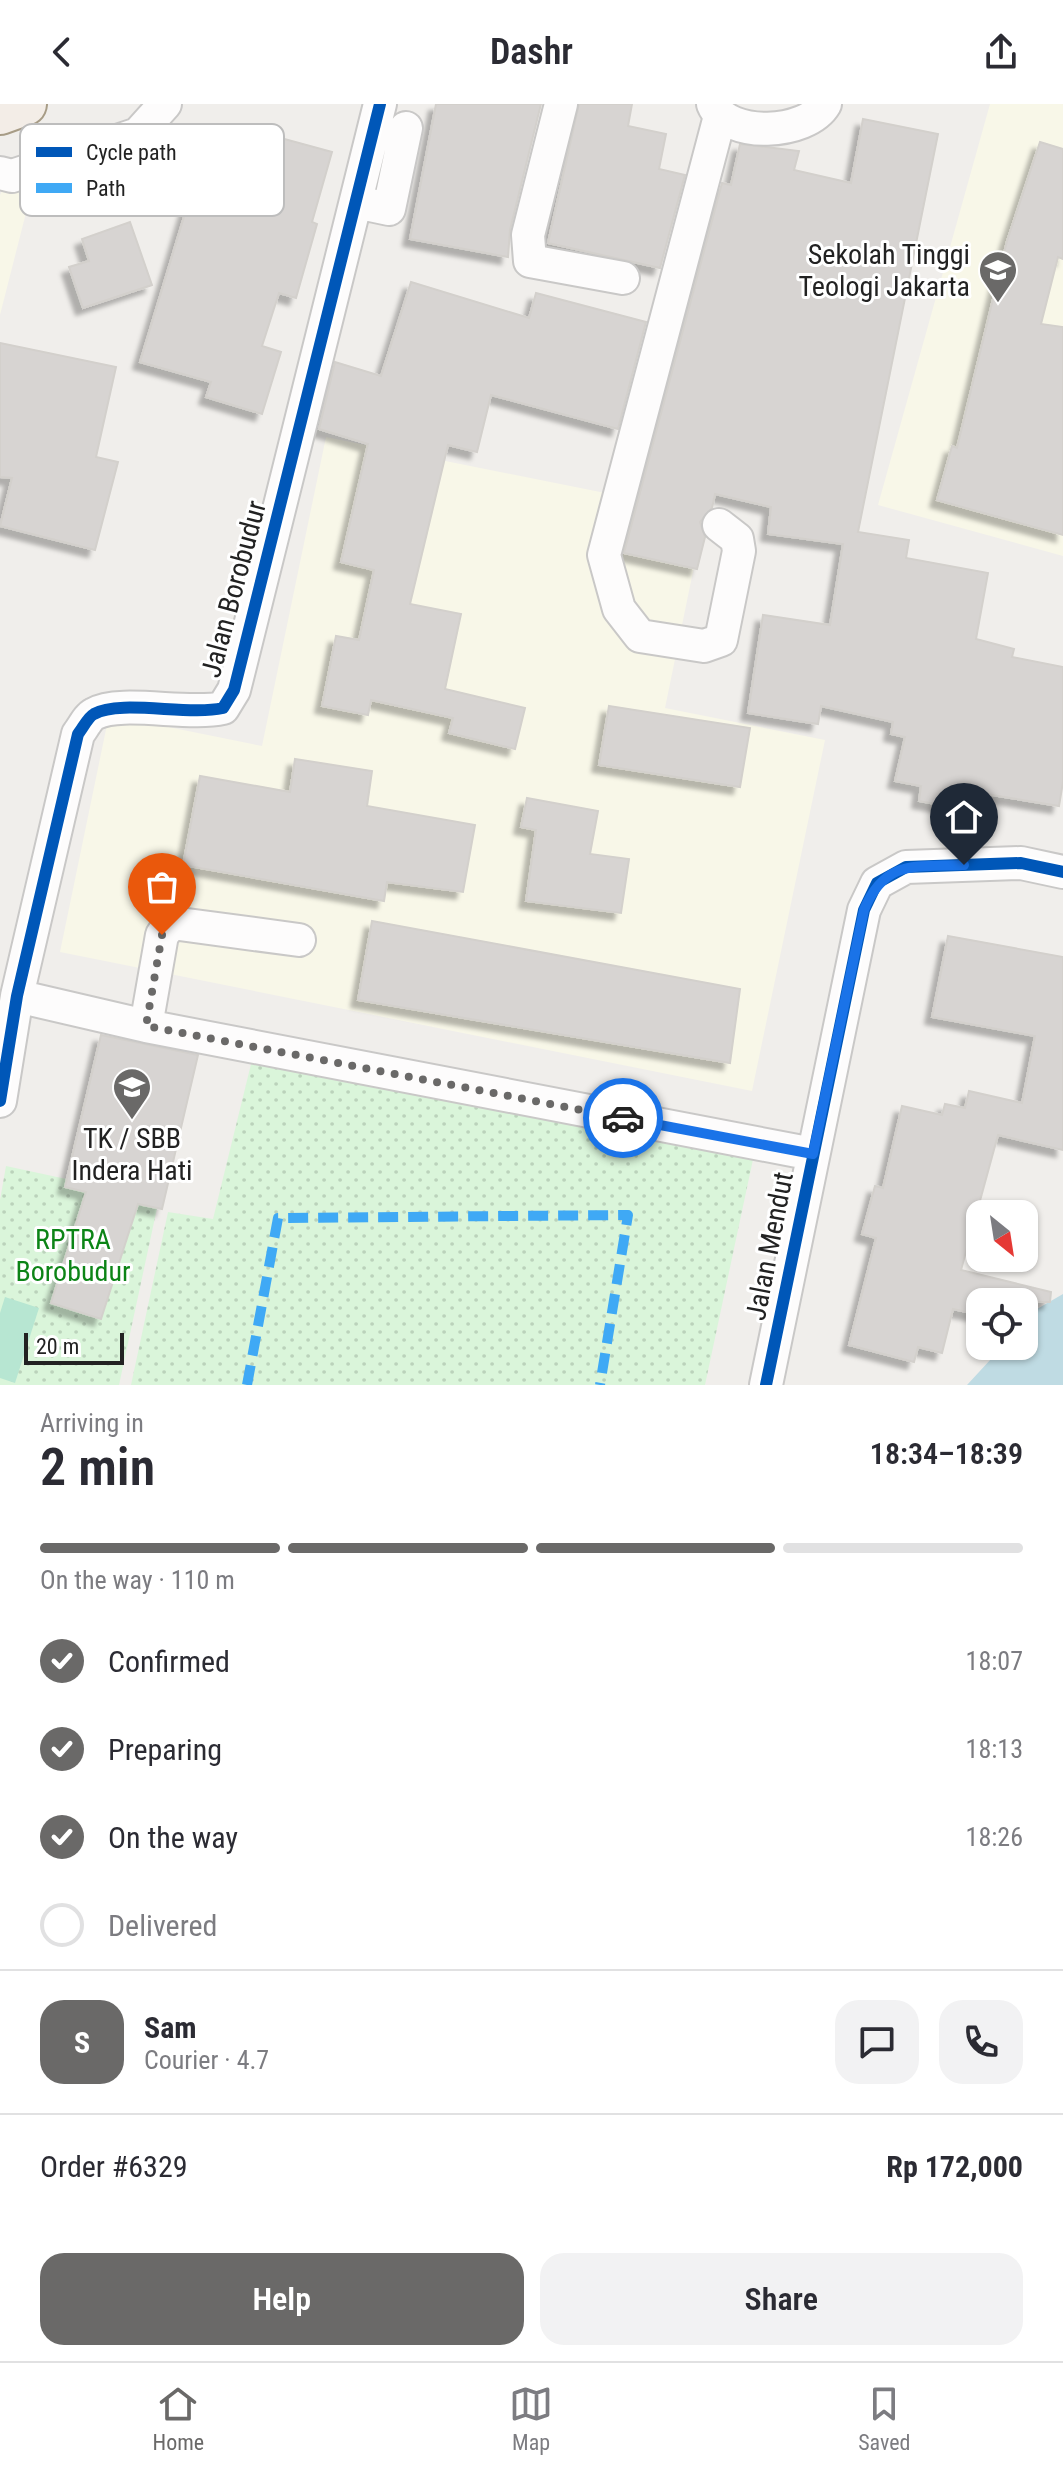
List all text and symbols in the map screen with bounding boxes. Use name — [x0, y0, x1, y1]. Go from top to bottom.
icon: back — [40, 30, 84, 74]
icon: share — [979, 30, 1023, 74]
text: Dashr — [490, 31, 573, 73]
legend — [20, 124, 284, 216]
text: Cycle path — [86, 140, 177, 165]
text: Path — [86, 176, 126, 201]
place label: Sekolah Tinggi Teologi Jakarta — [799, 238, 970, 303]
school or university icon: Sekolah Tinggi Teologi Jakarta — [977, 249, 1019, 304]
street label: Jalan Borobudur — [194, 497, 273, 681]
pin — [930, 783, 998, 865]
icon: home — [942, 795, 986, 839]
pin — [128, 853, 196, 935]
icon: bag — [140, 865, 184, 909]
school or university icon: TK / SBB Indera Hati — [111, 1066, 153, 1121]
courier — [583, 1078, 663, 1158]
icon: car — [601, 1096, 645, 1140]
place label: TK / SBB Indera Hati — [72, 1122, 192, 1187]
street label: Jalan Mendut — [739, 1169, 800, 1323]
north arrow — [966, 1200, 1038, 1272]
map controls — [966, 1200, 1038, 1360]
park label: RPTRA Borobudur — [16, 1223, 130, 1288]
button: locate — [966, 1288, 1038, 1360]
scale bar — [24, 1329, 124, 1365]
text: 20 m — [36, 1334, 79, 1359]
text: Arriving in — [40, 1408, 144, 1438]
text: 18:34–18:39 — [870, 1436, 1023, 1471]
text: 2 min — [40, 1437, 155, 1498]
text: On the way · 110 m — [40, 1565, 235, 1595]
icon: check — [40, 1639, 84, 1683]
text: Confirmed — [108, 1644, 230, 1679]
text: 18:07 — [966, 1646, 1023, 1676]
icon: check — [40, 1727, 84, 1771]
text: Preparing — [108, 1732, 222, 1767]
text: 18:13 — [966, 1734, 1023, 1764]
icon: check — [40, 1815, 84, 1859]
text: On the way — [108, 1820, 238, 1855]
text: 18:26 — [966, 1822, 1023, 1852]
text: Delivered — [108, 1908, 217, 1943]
button: chat — [835, 2000, 919, 2084]
button: phone — [939, 2000, 1023, 2084]
text: Sam — [144, 2010, 197, 2045]
text: S — [74, 2025, 90, 2060]
text: Courier · 4.7 — [144, 2045, 269, 2075]
text: Order #6329 — [40, 2149, 188, 2184]
text: Rp 172,000 — [886, 2149, 1023, 2184]
button: Help — [40, 2253, 524, 2345]
button: Share — [540, 2253, 1023, 2345]
tab: Home — [153, 2382, 204, 2455]
tab: Map — [509, 2382, 553, 2455]
tab: Saved — [858, 2382, 910, 2455]

